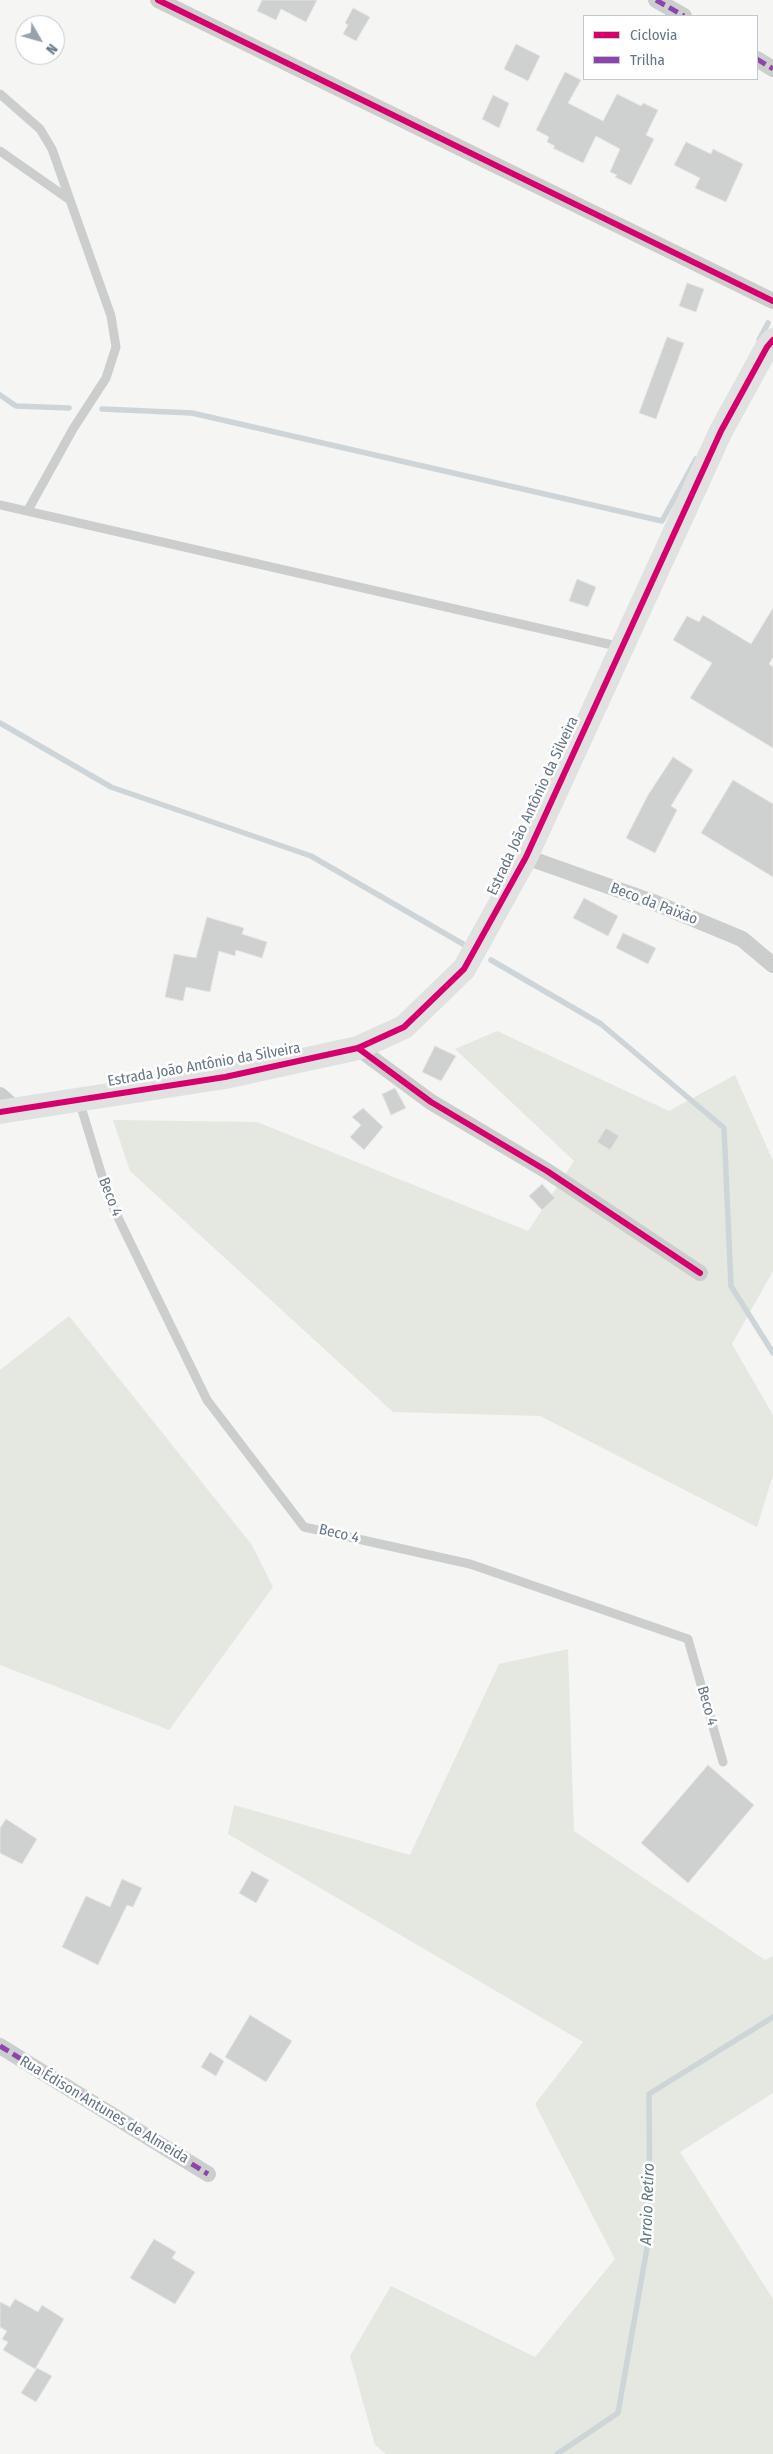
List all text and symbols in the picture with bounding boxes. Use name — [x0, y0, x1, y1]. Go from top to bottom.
north arrow — [15, 15, 65, 65]
legend — [583, 15, 758, 80]
text: Ciclovia — [630, 26, 677, 44]
text: N — [42, 40, 61, 57]
text: Trilha — [630, 51, 665, 69]
street label: Estrada João Antônio da Silveira — [484, 714, 582, 898]
street label: Beco da Paixão — [608, 879, 700, 929]
street label: Estrada João Antônio da Silveira — [106, 1039, 302, 1091]
street label: Beco 4 — [94, 1175, 126, 1219]
street label: Beco 4 — [317, 1521, 361, 1547]
street label: Beco 4 — [693, 1684, 721, 1728]
street label: Rua Édison Antunes de Almeida — [16, 2052, 192, 2168]
water label: Arroio Retiro — [637, 2163, 659, 2245]

